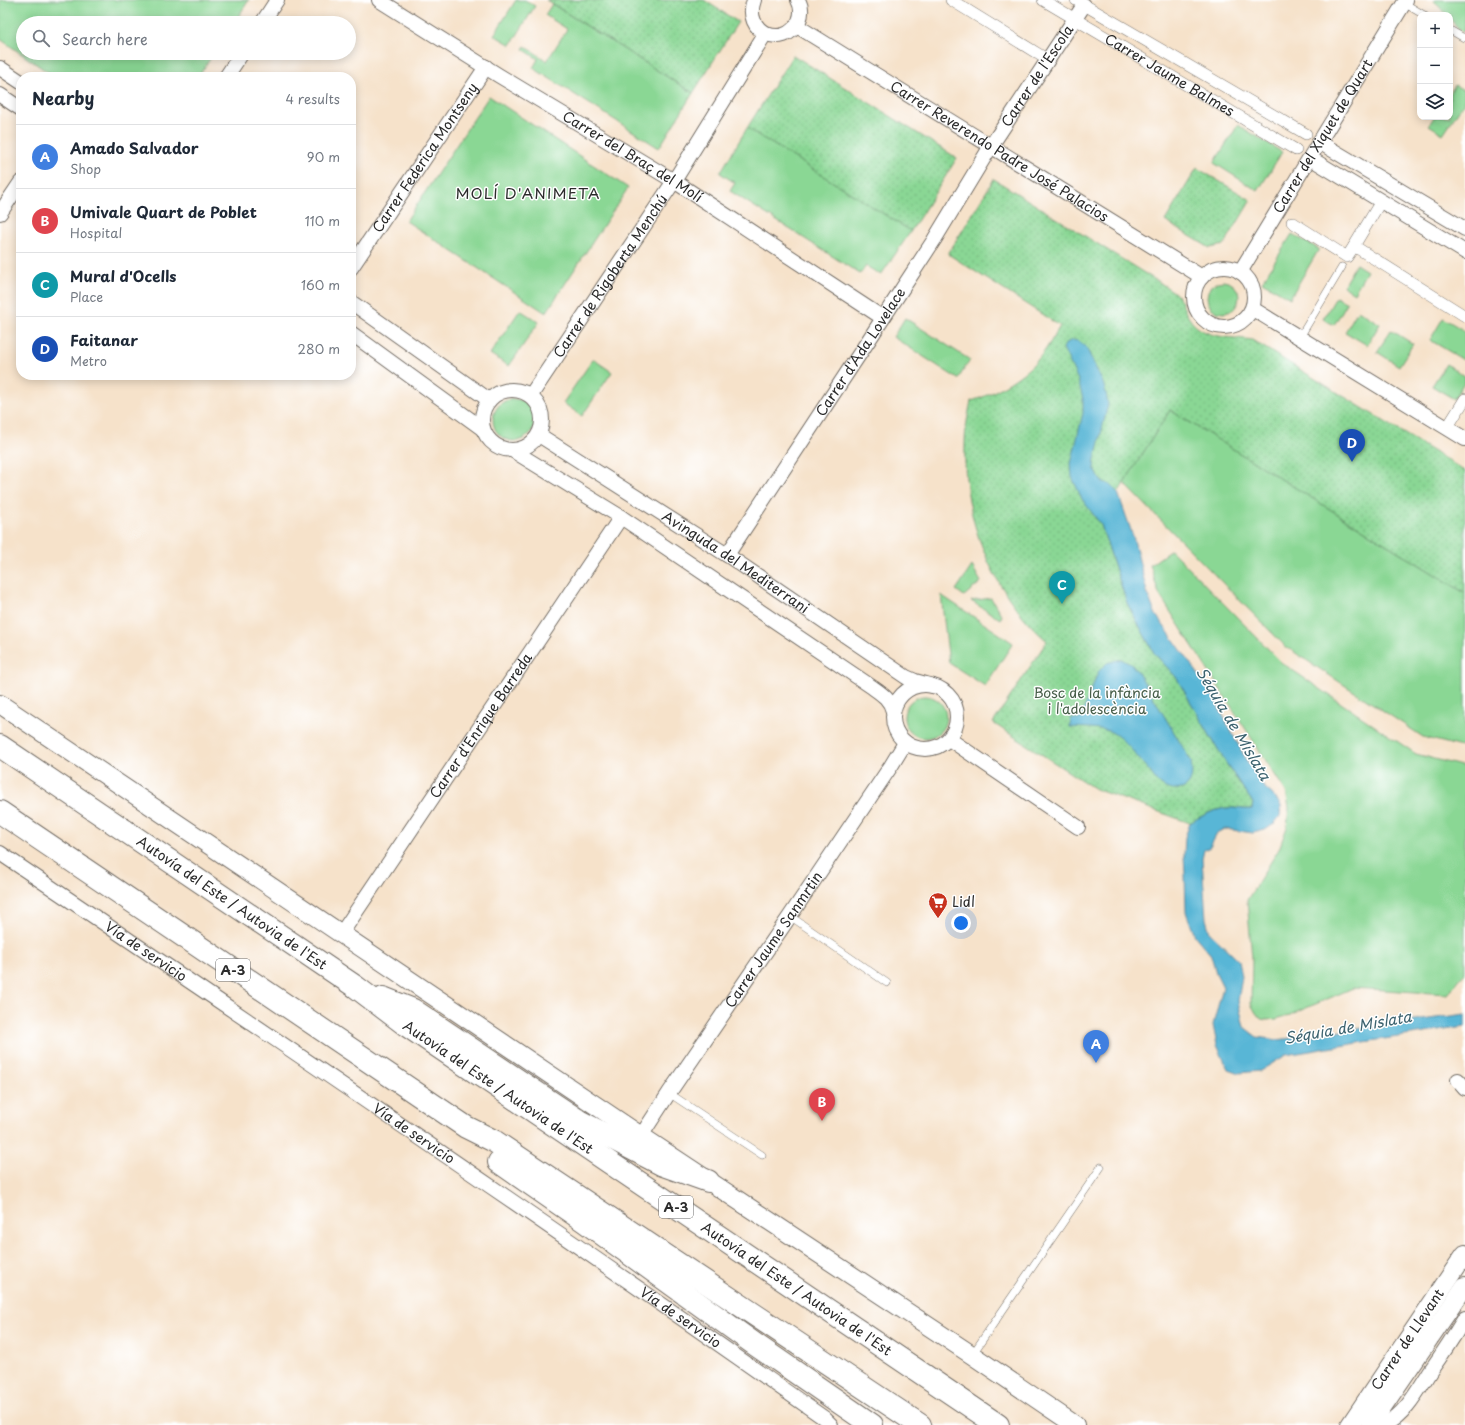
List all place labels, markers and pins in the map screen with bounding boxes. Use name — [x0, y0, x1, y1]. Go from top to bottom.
pin: D — [1339, 429, 1365, 462]
pin: C — [1049, 571, 1075, 604]
supermarket icon: Lidl — [927, 891, 949, 919]
place label: Lidl — [952, 891, 975, 912]
pin: A — [1083, 1030, 1109, 1063]
pin: B — [809, 1088, 835, 1121]

